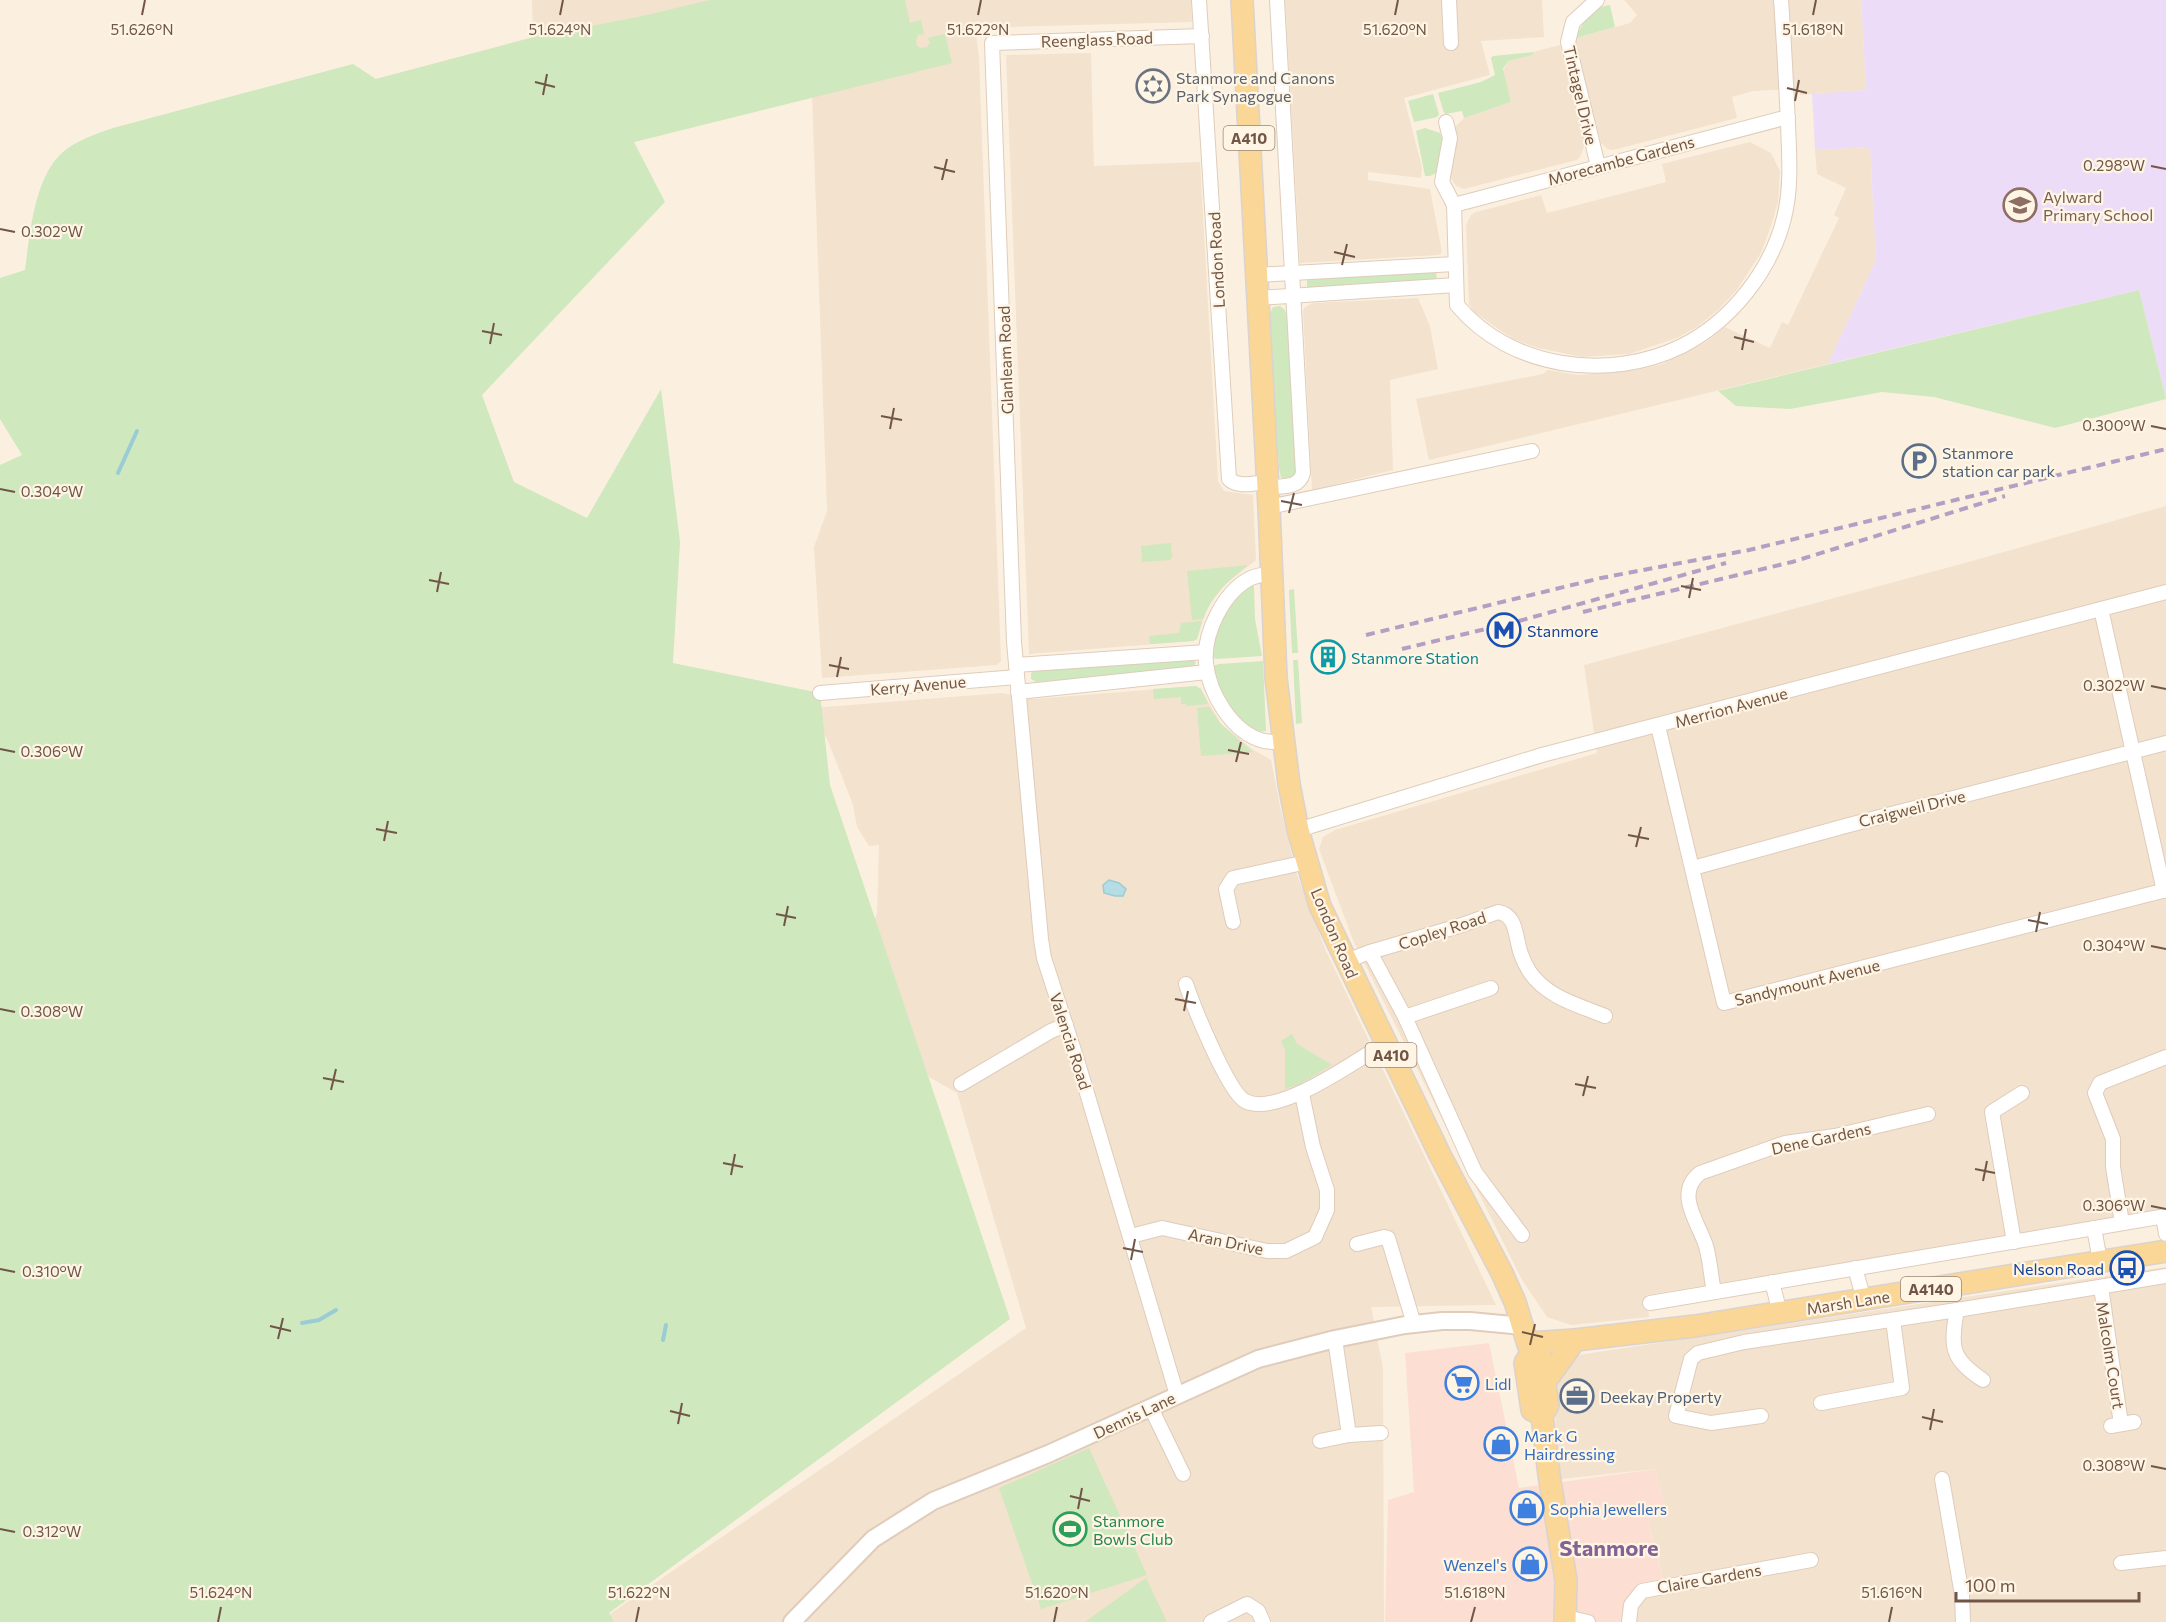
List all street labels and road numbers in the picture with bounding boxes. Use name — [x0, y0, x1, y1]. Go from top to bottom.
street label: Reenglass Road — [1041, 28, 1153, 50]
street label: Tintagel Drive — [1560, 44, 1602, 146]
road number: A410 — [1224, 126, 1274, 150]
street label: Morecambe Gardens — [1546, 131, 1696, 189]
street label: London Road — [1204, 211, 1228, 309]
street label: Glanleam Road — [994, 305, 1016, 415]
street label: Kerry Avenue — [869, 671, 967, 699]
street label: Merrion Avenue — [1673, 683, 1789, 731]
street label: Craigweil Drive — [1857, 786, 1967, 830]
street label: London Road — [1307, 885, 1363, 981]
street label: Copley Road — [1396, 907, 1488, 953]
street label: Sandymount Avenue — [1732, 955, 1882, 1009]
street label: Valencia Road — [1046, 990, 1096, 1092]
road number: A410 — [1366, 1043, 1416, 1067]
street label: Dene Gardens — [1770, 1118, 1872, 1158]
street label: Aran Drive — [1187, 1224, 1265, 1258]
road number: A4140 — [1901, 1277, 1961, 1301]
street label: Marsh Lane — [1805, 1286, 1891, 1318]
street label: Malcolm Court — [2093, 1300, 2129, 1411]
street label: Dennis Lane — [1090, 1388, 1178, 1442]
street label: Claire Gardens — [1655, 1559, 1763, 1597]

